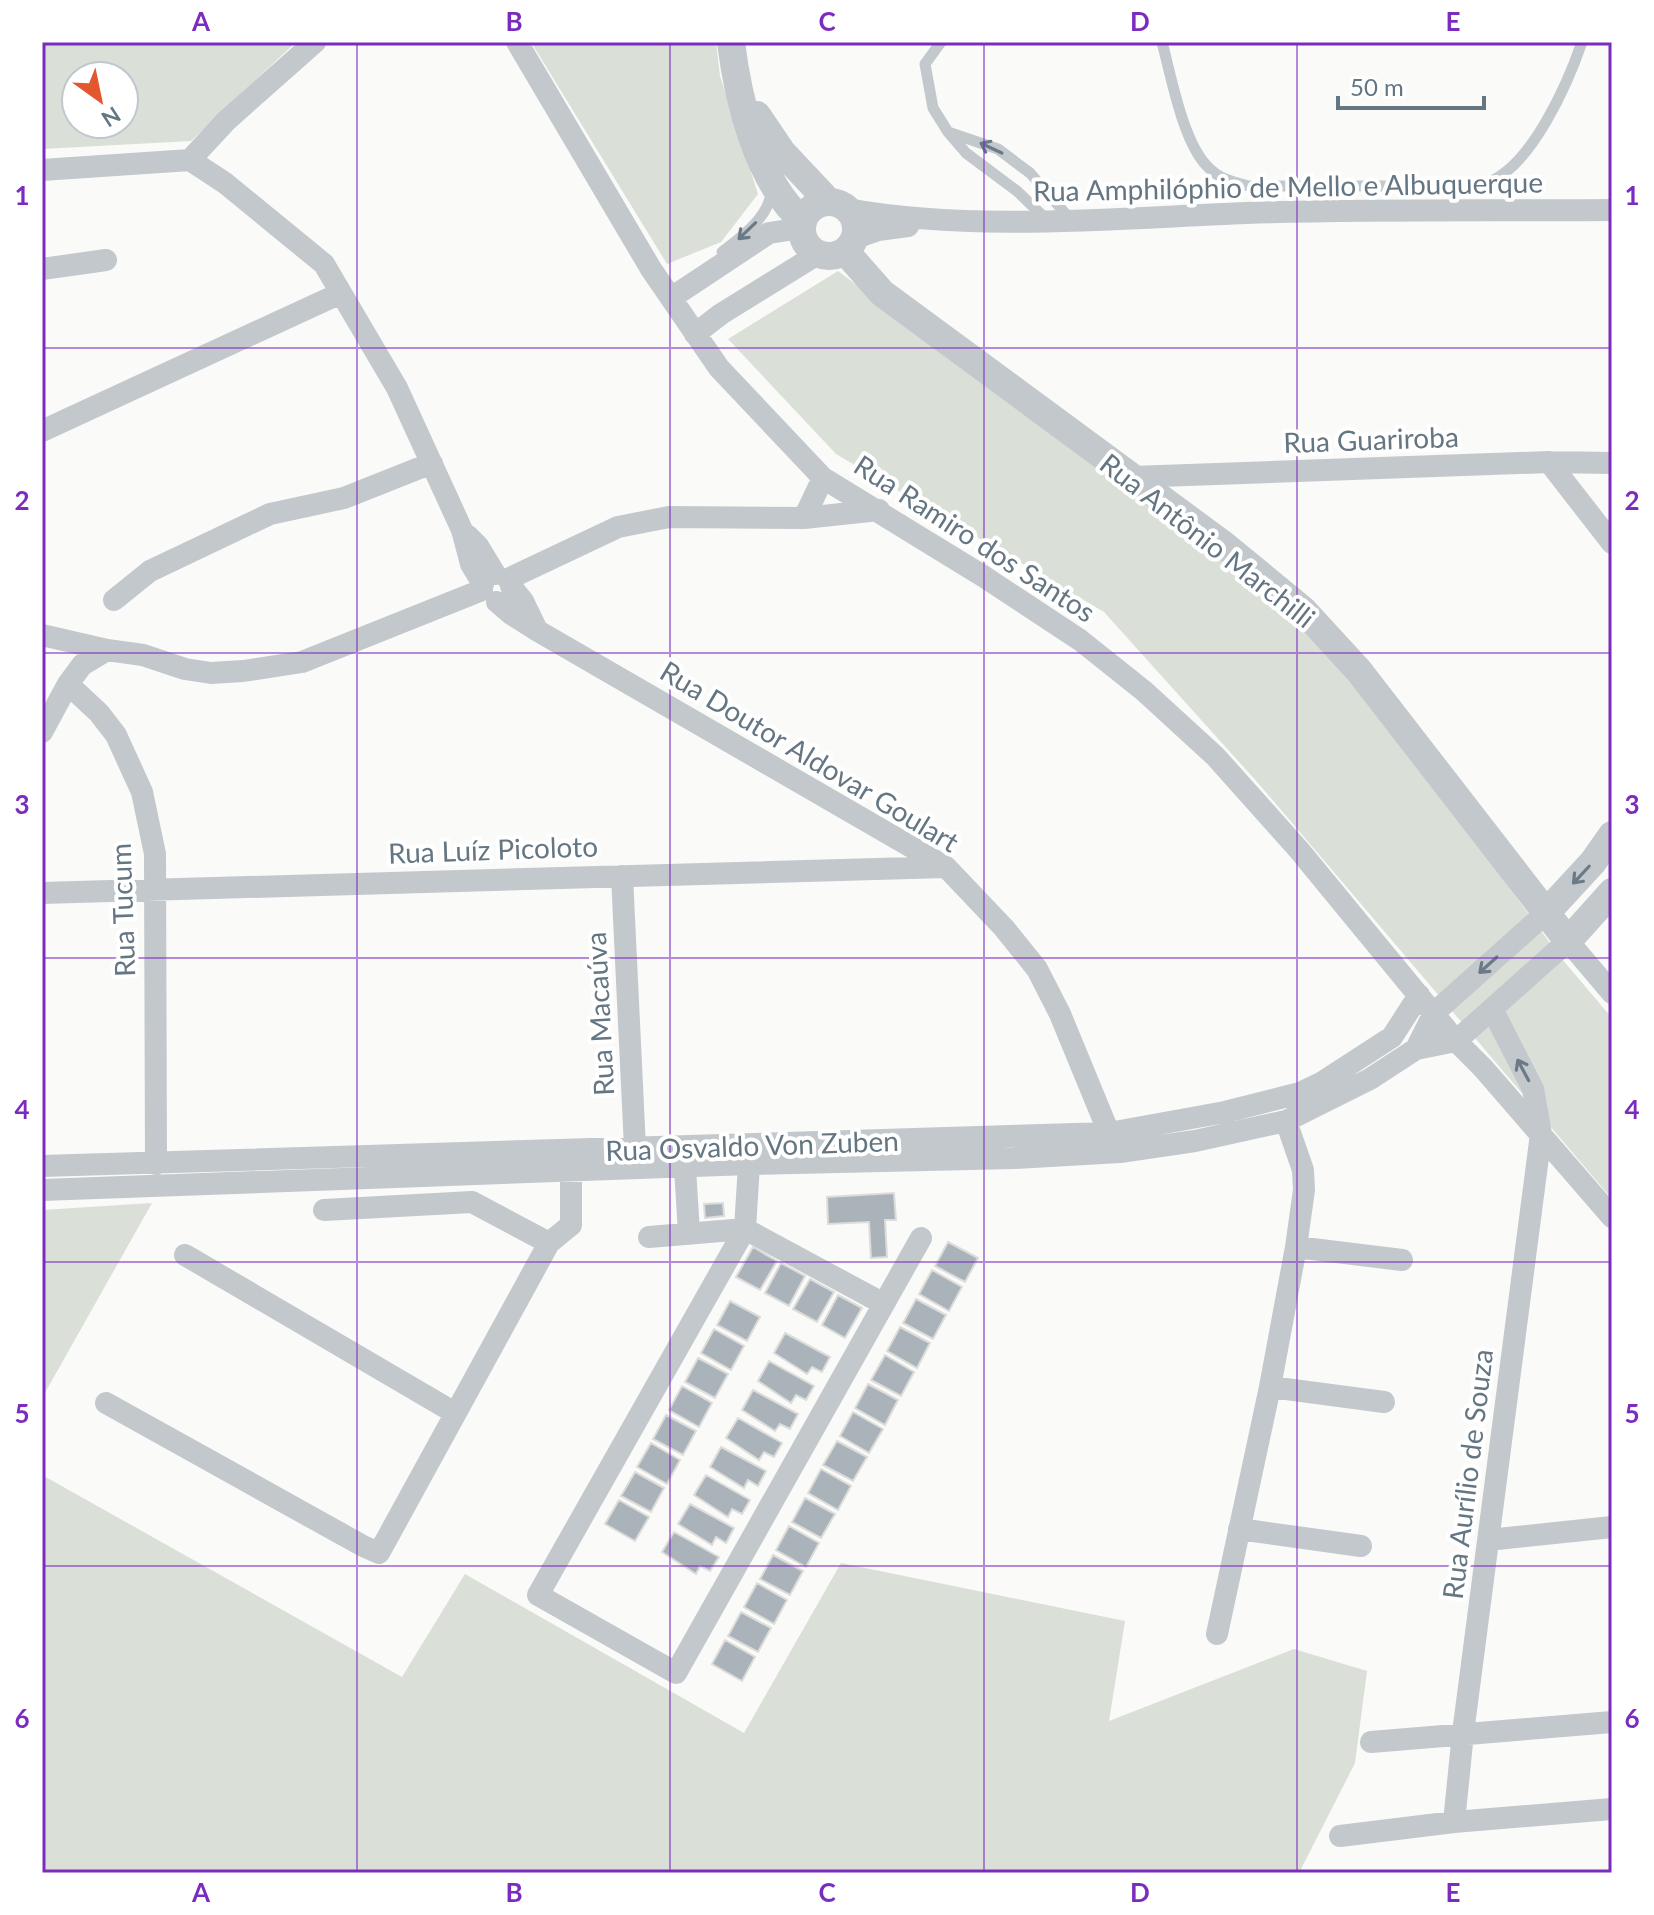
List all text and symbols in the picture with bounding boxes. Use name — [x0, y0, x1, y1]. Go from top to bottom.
text: A — [191, 5, 211, 37]
text: B — [505, 5, 523, 37]
text: C — [818, 5, 836, 37]
text: D — [1130, 5, 1150, 37]
text: E — [1446, 5, 1460, 37]
north arrow — [60, 60, 140, 140]
scale bar — [1338, 60, 1484, 110]
text: 50 m — [1350, 72, 1404, 101]
text: N — [97, 101, 126, 133]
one-way arrow — [980, 140, 1004, 155]
street label: Rua Amphilóphio de Mello e Albuquerque — [1033, 165, 1543, 207]
text: 1 — [14, 179, 30, 211]
text: 1 — [1624, 179, 1640, 211]
one-way arrow — [737, 221, 757, 240]
street label: Rua Guariroba — [1283, 419, 1459, 459]
street label: Rua Antônio Marchilli — [1094, 446, 1322, 634]
street label: Rua Ramiro dos Santos — [848, 447, 1102, 629]
text: 2 — [14, 484, 30, 516]
text: 2 — [1624, 484, 1640, 516]
street label: Rua Doutor Aldovar Goulart — [655, 653, 965, 859]
text: 3 — [14, 788, 30, 820]
text: 3 — [1624, 788, 1640, 820]
street label: Rua Luíz Picoloto — [388, 828, 598, 870]
street label: Rua Tucum — [103, 842, 141, 978]
one-way arrow — [1572, 865, 1590, 885]
street label: Rua Macaúva — [578, 931, 620, 1097]
one-way arrow — [1479, 956, 1499, 974]
one-way arrow — [1515, 1058, 1530, 1082]
text: 4 — [14, 1093, 30, 1125]
text: 4 — [1624, 1093, 1640, 1125]
street label: Rua Osvaldo Von Zuben — [605, 1123, 899, 1167]
street label: Rua Aurílio de Souza — [1435, 1347, 1499, 1601]
text: 5 — [14, 1397, 30, 1429]
text: 5 — [1624, 1397, 1640, 1429]
text: 6 — [14, 1702, 30, 1734]
text: 6 — [1624, 1702, 1640, 1734]
text: A — [191, 1876, 211, 1908]
text: B — [505, 1876, 523, 1908]
text: C — [818, 1876, 836, 1908]
text: D — [1130, 1876, 1150, 1908]
text: E — [1446, 1876, 1460, 1908]

